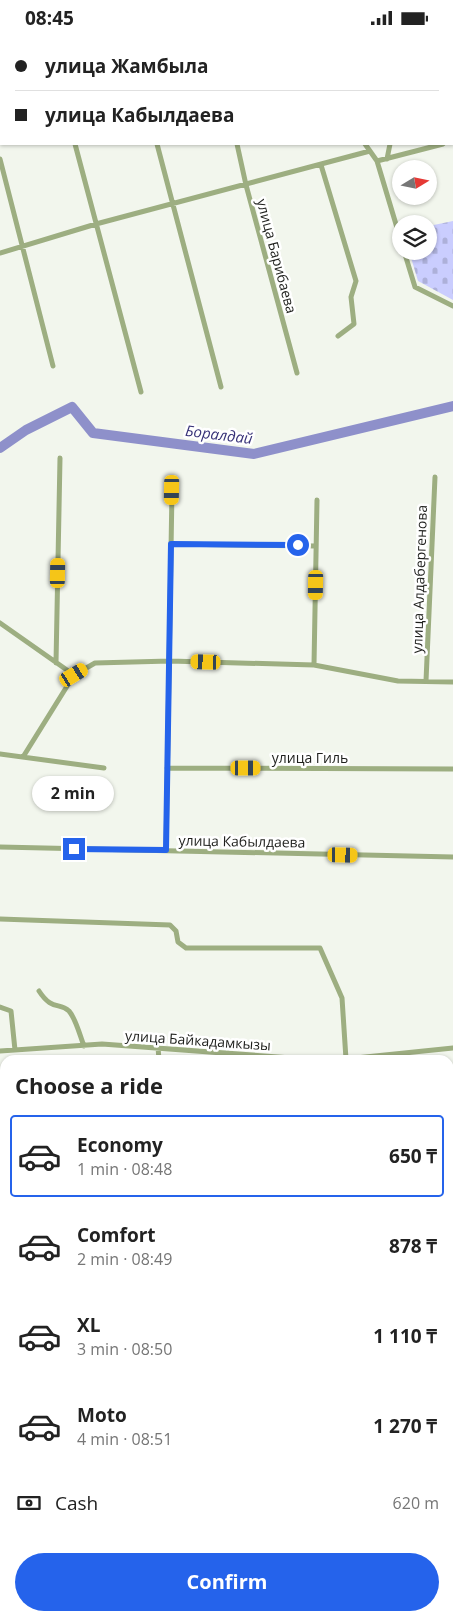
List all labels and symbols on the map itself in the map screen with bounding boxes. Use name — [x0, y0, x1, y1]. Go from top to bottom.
north arrow — [392, 160, 438, 205]
street label: улица Барибаева — [253, 197, 301, 315]
water label: Боралдай — [184, 420, 254, 448]
car — [164, 475, 179, 505]
street label: улица Алдабергенова — [407, 504, 431, 654]
route start — [287, 534, 309, 556]
car — [50, 558, 65, 588]
car — [308, 570, 323, 600]
car — [190, 654, 221, 670]
car — [57, 661, 90, 689]
street label: улица Гиль — [272, 748, 348, 767]
car — [231, 761, 261, 776]
callout: 2 min — [33, 777, 115, 811]
street label: улица Кабылдаева — [178, 830, 306, 852]
route end — [63, 838, 85, 860]
car — [327, 847, 358, 863]
street label: улица Байкадамкызы — [125, 1025, 271, 1055]

